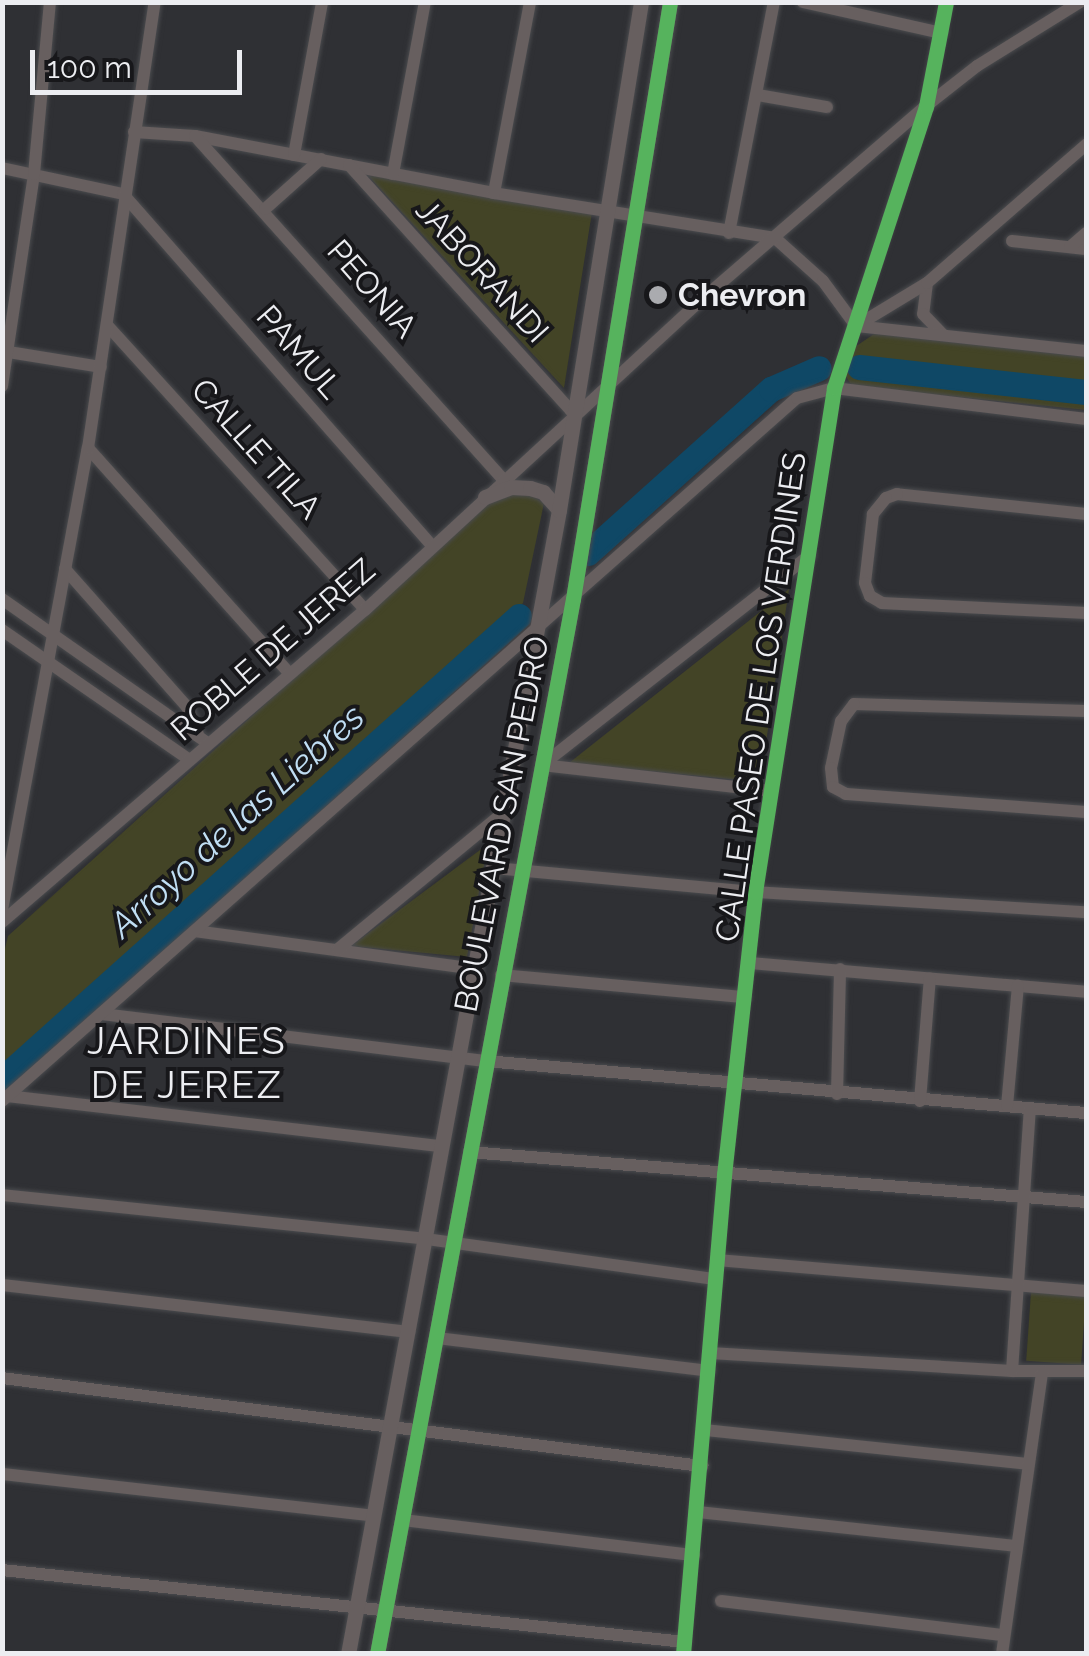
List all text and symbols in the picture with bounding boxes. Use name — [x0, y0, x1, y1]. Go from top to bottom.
scale bar — [35, 30, 248, 92]
text: 100 m — [47, 50, 132, 85]
street label: JABORANDI — [408, 191, 556, 351]
street label: PEONIA — [319, 232, 425, 346]
place label: Chevron — [678, 276, 806, 314]
marker: Chevron — [647, 284, 669, 306]
street label: PAMUL — [248, 298, 350, 406]
street label: CALLE TILA — [183, 371, 329, 527]
street label: CALLE PASEO DE LOS VERDINES — [708, 449, 814, 945]
street label: ROBLE DE JEREZ — [163, 551, 383, 749]
street label: BOULEVARD SAN PEDRO — [447, 633, 557, 1015]
water label: Arroyo de las Liebres — [101, 696, 373, 946]
district label: JARDINES DE JEREZ — [87, 1018, 287, 1108]

